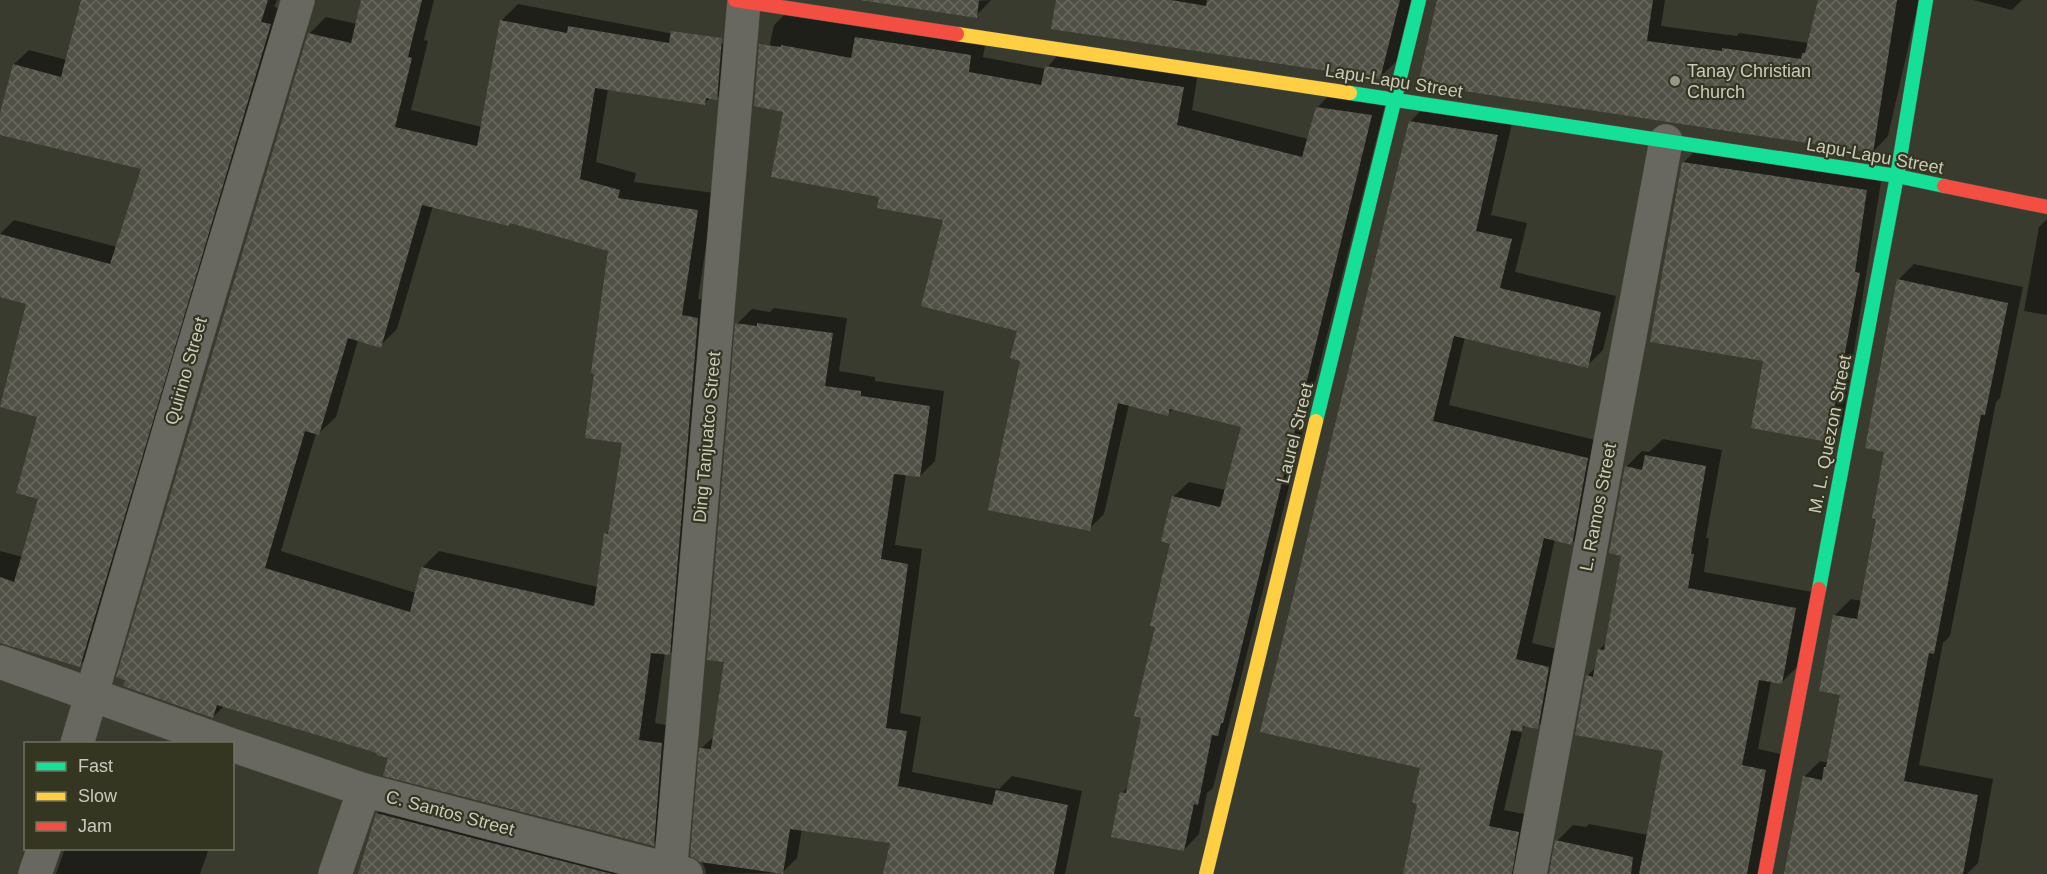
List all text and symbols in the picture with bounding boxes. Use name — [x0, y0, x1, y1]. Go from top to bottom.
street label: Lapu-Lapu Street — [1324, 60, 1464, 102]
place label: Tanay Christian Church — [1687, 61, 1811, 102]
marker: Tanay Christian Church — [1668, 74, 1682, 88]
street label: Lapu-Lapu Street — [1805, 134, 1945, 178]
street label: Quirino Street — [161, 315, 211, 427]
street label: Ding Tanjuatco Street — [690, 351, 724, 523]
street label: M. L. Quezon Street — [1805, 353, 1855, 515]
street label: Laurel Street — [1273, 381, 1317, 485]
street label: L. Ramos Street — [1576, 441, 1620, 573]
legend — [24, 742, 234, 850]
text: Fast — [78, 756, 113, 776]
text: Slow — [78, 786, 118, 806]
street label: C. Santos Street — [384, 786, 516, 840]
text: Jam — [78, 816, 112, 836]

